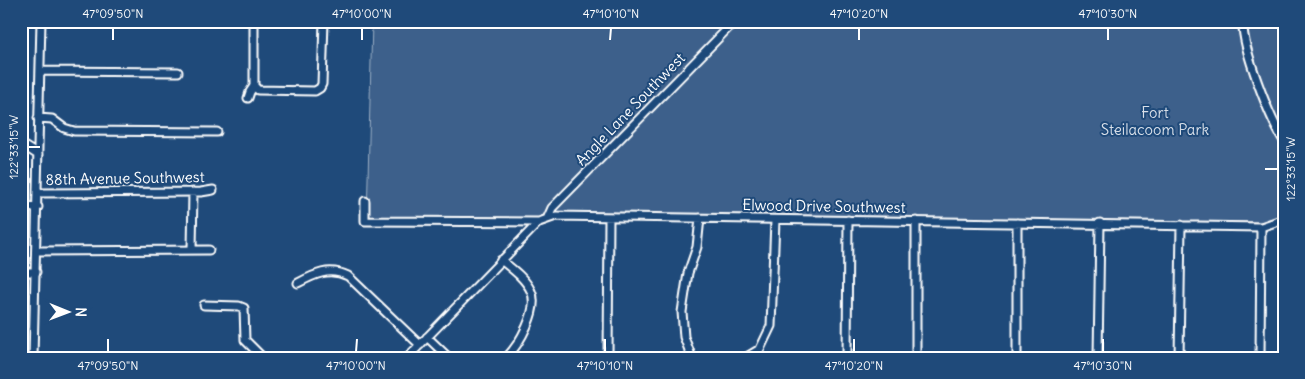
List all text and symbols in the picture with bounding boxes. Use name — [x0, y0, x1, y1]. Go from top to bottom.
text: 47°09'50"N — [83, 6, 143, 21]
text: 47°10'00"N — [332, 6, 392, 21]
text: 47°10'10"N — [583, 6, 639, 21]
text: 47°10'20"N — [830, 6, 888, 21]
text: 47°10'30"N — [1079, 6, 1137, 21]
street label: Angle Lane Southwest — [571, 49, 689, 169]
park label: Fort Steilacoom Park — [1101, 103, 1210, 139]
text: 122°33'15"W — [6, 115, 21, 179]
text: 122°33'15"W — [1283, 137, 1298, 201]
street label: 88th Avenue Southwest — [45, 167, 205, 189]
street label: Elwood Drive Southwest — [742, 195, 906, 217]
north arrow — [42, 286, 92, 336]
text: N — [72, 307, 90, 317]
text: 47°09'50"N — [78, 358, 138, 373]
text: 47°10'00"N — [326, 358, 386, 373]
text: 47°10'10"N — [577, 358, 633, 373]
text: 47°10'20"N — [825, 358, 883, 373]
text: 47°10'30"N — [1074, 358, 1132, 373]

